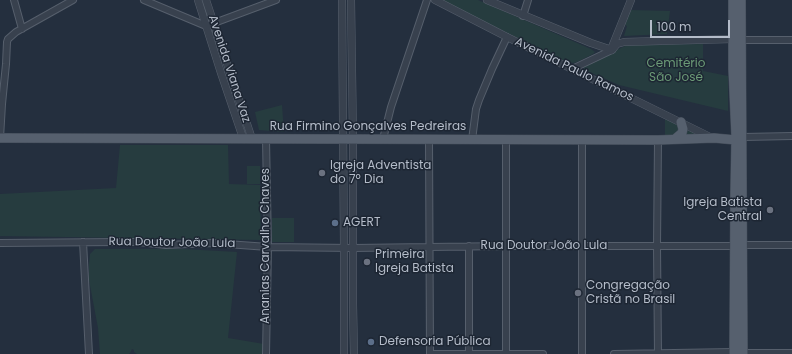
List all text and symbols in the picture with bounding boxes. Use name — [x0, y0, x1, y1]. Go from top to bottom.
scale bar — [652, 12, 732, 38]
street label: Avenida Viana Vaz — [205, 13, 253, 125]
text: 100 m — [657, 18, 691, 35]
street label: Avenida Paulo Ramos — [512, 35, 636, 105]
park label: Cemitério São José — [647, 57, 705, 85]
street label: Rua Firmino Gonçalves Pedreiras — [270, 120, 466, 134]
place label: Igreja Adventista do 7º Dia — [330, 159, 431, 187]
street label: Ananias Carvalho Chaves — [259, 168, 273, 324]
marker: Igreja Adventista do 7º Dia — [317, 168, 327, 178]
place label: Igreja Batista Central — [683, 196, 762, 224]
marker: Igreja Batista Central — [765, 205, 775, 215]
place label: AGERT — [343, 216, 380, 230]
marker: AGERT — [330, 218, 340, 228]
street label: Rua Doutor João Lula — [108, 235, 236, 251]
street label: Rua Doutor João Lula — [481, 239, 607, 253]
place label: Primeira Igreja Batista — [375, 248, 454, 276]
marker: Primeira Igreja Batista — [362, 257, 372, 267]
place label: Congregação Cristã no Brasil — [586, 279, 675, 307]
marker: Congregação Cristã no Brasil — [573, 288, 583, 298]
place label: Defensoria Pública — [379, 335, 491, 349]
marker: Defensoria Pública — [366, 337, 376, 347]

